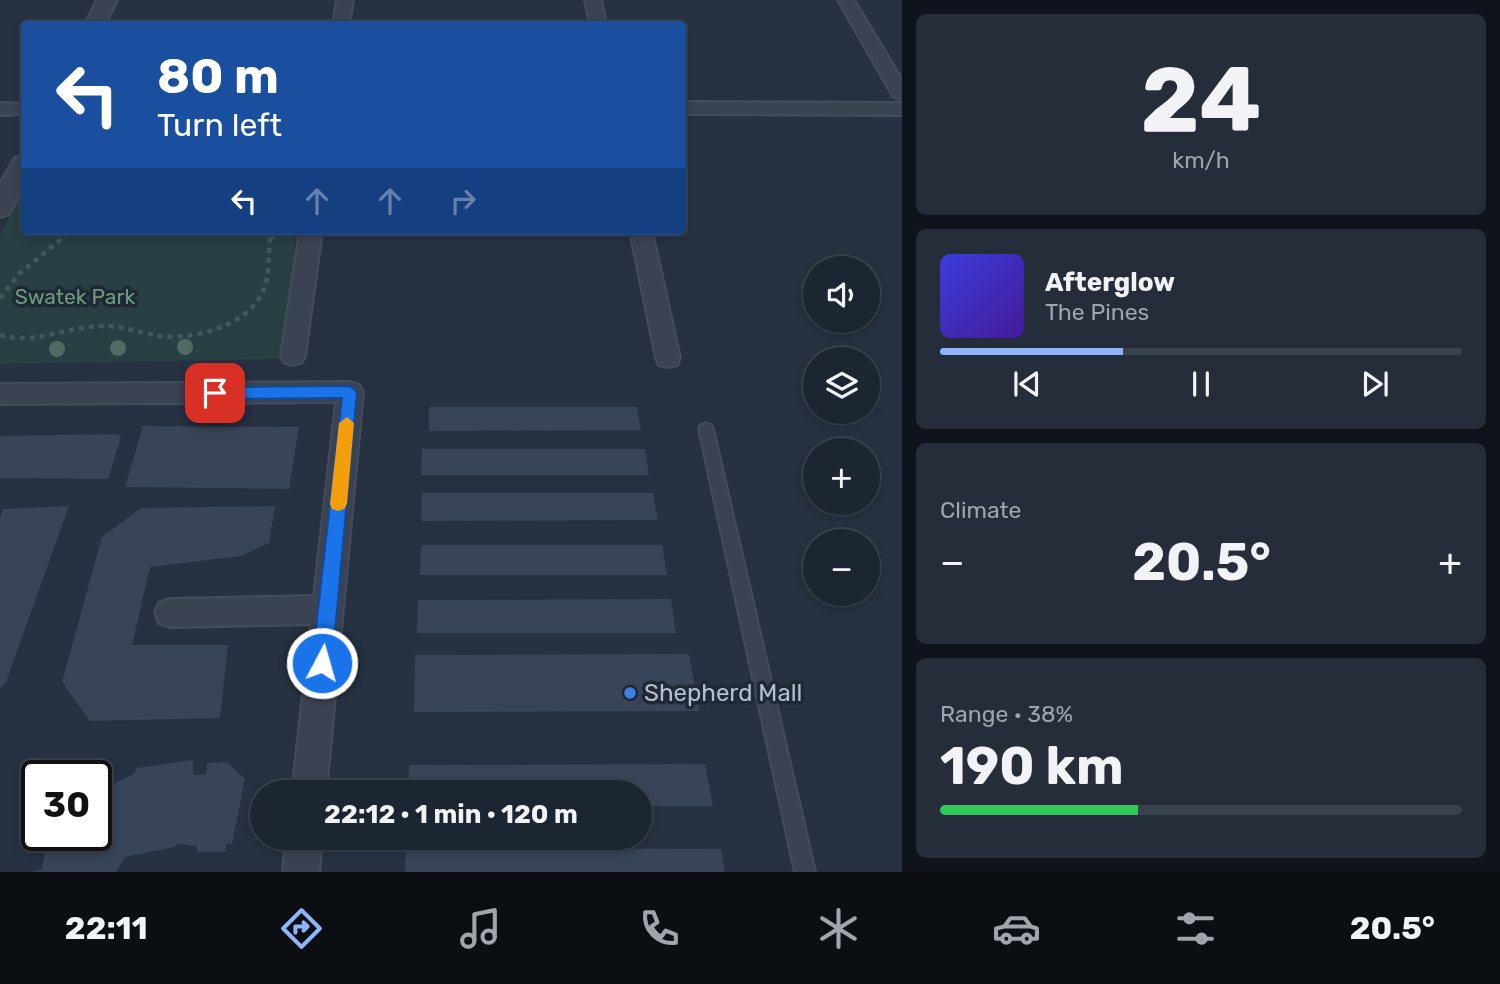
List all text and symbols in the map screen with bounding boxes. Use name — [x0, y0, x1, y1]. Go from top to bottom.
text: 24 — [1141, 46, 1261, 154]
text: 80 m — [157, 47, 279, 105]
icon: left — [42, 49, 133, 140]
text: Turn left — [157, 106, 282, 144]
text: km/h — [1172, 146, 1230, 174]
icon: left — [225, 182, 263, 220]
icon: ahead — [298, 182, 336, 220]
icon: ahead — [371, 182, 409, 220]
icon: right — [444, 182, 482, 220]
map controls — [803, 256, 880, 606]
button: sound — [803, 256, 880, 333]
text: Afterglow — [1045, 267, 1175, 298]
park label: Swatek Park — [15, 284, 135, 309]
text: The Pines — [1045, 298, 1149, 326]
button: layers — [803, 347, 880, 424]
pin — [185, 363, 245, 423]
icon: previous — [1008, 365, 1046, 403]
icon: pause — [1182, 365, 1220, 403]
icon: next — [1356, 365, 1394, 403]
icon: arrive — [196, 374, 234, 412]
button: + — [803, 438, 880, 515]
text: Climate — [940, 496, 1021, 524]
button: − — [803, 529, 880, 606]
text: 20.5° — [1132, 531, 1271, 593]
text: − — [940, 539, 965, 585]
text: + — [1438, 539, 1462, 585]
position arrow — [285, 626, 359, 700]
place label: Shepherd Mall — [644, 679, 802, 707]
marker: Shepherd Mall — [622, 685, 638, 701]
text: Range · 38% — [940, 700, 1073, 728]
text: 190 km — [940, 735, 1124, 797]
speed limit sign: 30 — [21, 760, 112, 851]
text: 22:12 · 1 min · 120 m — [324, 799, 578, 830]
icon: directions — [277, 904, 326, 953]
icon: music — [456, 904, 505, 953]
icon: phone — [635, 904, 684, 953]
icon: climate — [814, 904, 863, 953]
icon: car — [992, 904, 1041, 953]
icon: filters — [1171, 904, 1220, 953]
text: 22:11 — [65, 909, 148, 947]
text: 20.5° — [1350, 909, 1435, 947]

